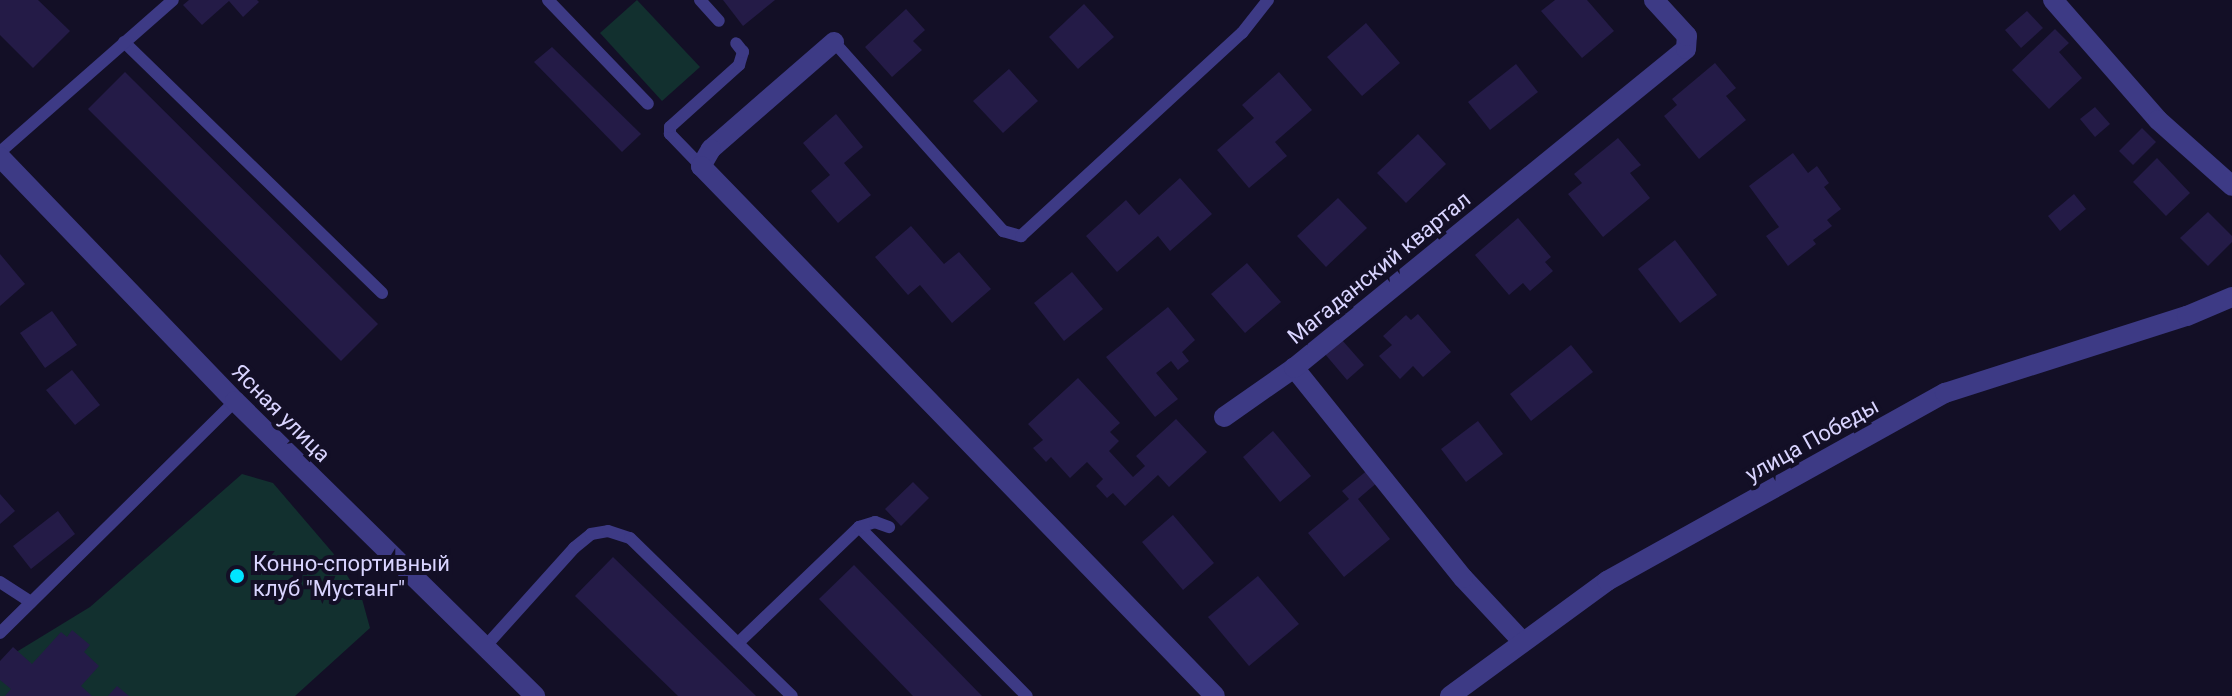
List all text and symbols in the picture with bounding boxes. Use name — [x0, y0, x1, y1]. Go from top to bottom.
street label: Магаданский квартал — [1282, 186, 1476, 350]
street label: Ясная улица — [226, 358, 336, 468]
street label: улица Победы — [1741, 393, 1883, 487]
place label: Конно-спортивный клуб "Мустанг" — [253, 550, 450, 602]
marker: Конно-спортивный клуб "Мустанг" — [228, 567, 246, 585]

